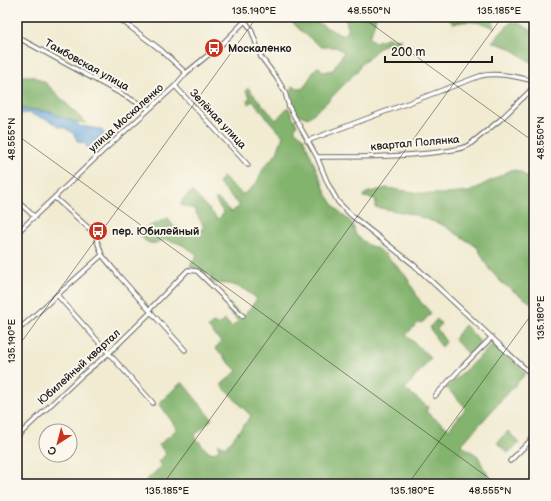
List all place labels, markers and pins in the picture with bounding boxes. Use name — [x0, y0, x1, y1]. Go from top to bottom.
bus stop icon: Москаленко — [203, 37, 225, 59]
place label: Москаленко — [228, 42, 292, 55]
bus stop icon: пер. Юбилейный — [87, 220, 109, 242]
place label: пер. Юбилейный — [112, 225, 199, 238]

